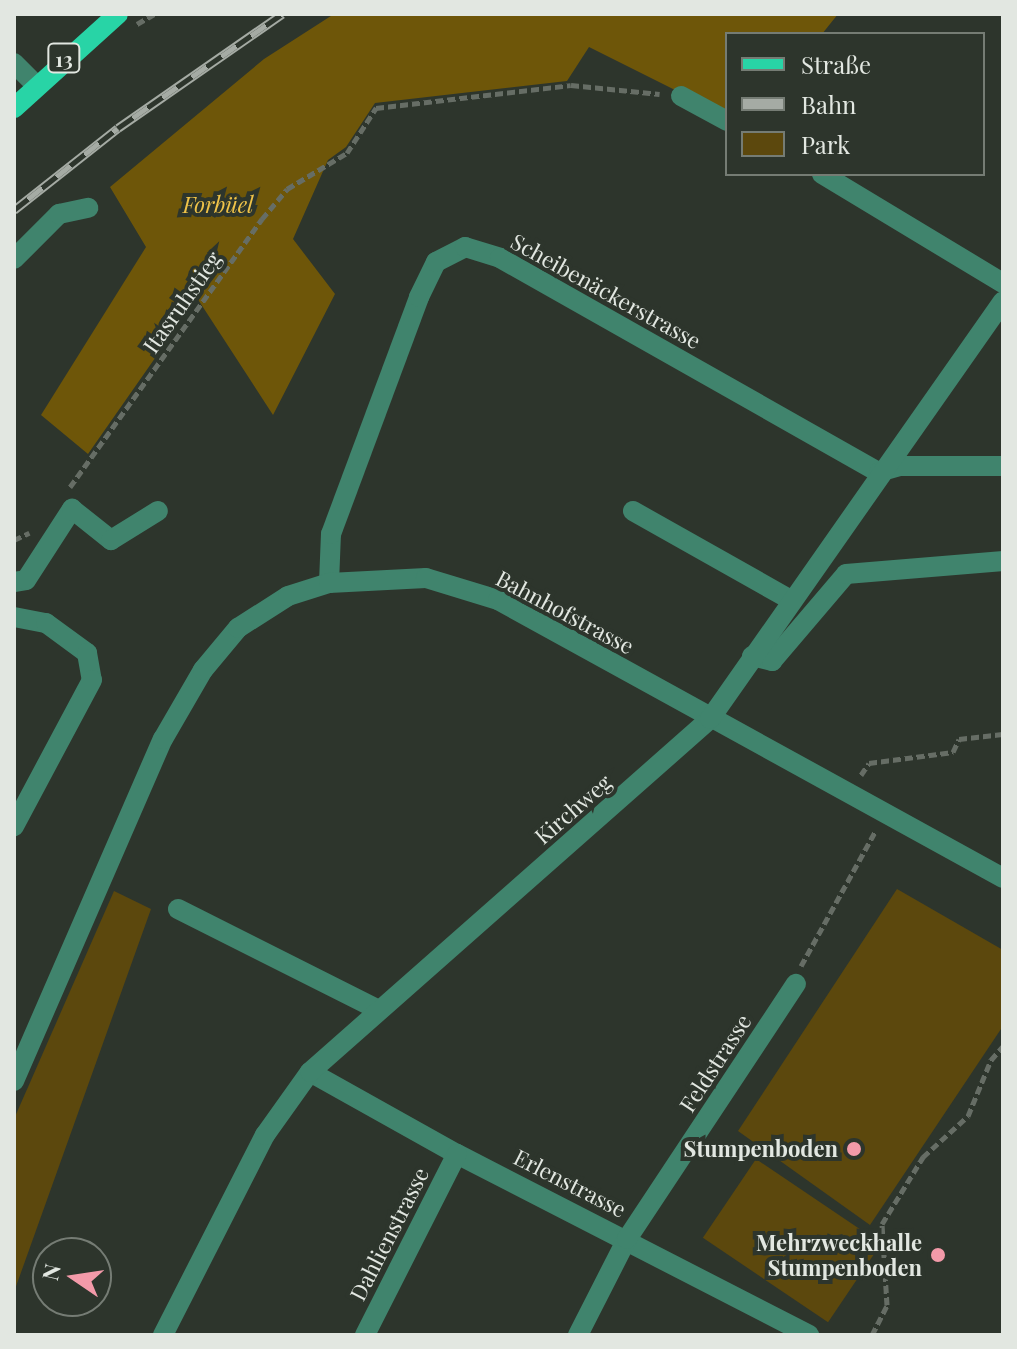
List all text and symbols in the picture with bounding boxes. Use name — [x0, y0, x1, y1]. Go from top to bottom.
legend — [725, 32, 985, 176]
road number: 13 — [46, 42, 82, 74]
text: Straße — [801, 48, 871, 80]
text: Bahn — [801, 88, 856, 120]
text: Park — [801, 128, 850, 160]
park label: Forbüel — [183, 192, 253, 218]
street label: Scheibenäckerstrasse — [506, 228, 706, 354]
street label: Itasruhstieg — [137, 246, 227, 358]
street label: Bahnhofstrasse — [492, 565, 638, 659]
street label: Kirchweg — [529, 768, 617, 850]
street label: Feldstrasse — [674, 1009, 756, 1117]
place label: Stumpenboden — [684, 1136, 838, 1162]
marker: Stumpenboden — [845, 1140, 863, 1158]
street label: Erlenstrasse — [510, 1143, 630, 1223]
street label: Dahlienstrasse — [344, 1163, 434, 1305]
place label: Mehrzweckhalle Stumpenboden — [756, 1229, 922, 1280]
north arrow — [32, 1237, 112, 1317]
marker: Mehrzweckhalle Stumpenboden — [929, 1246, 947, 1264]
text: N — [34, 1261, 67, 1283]

